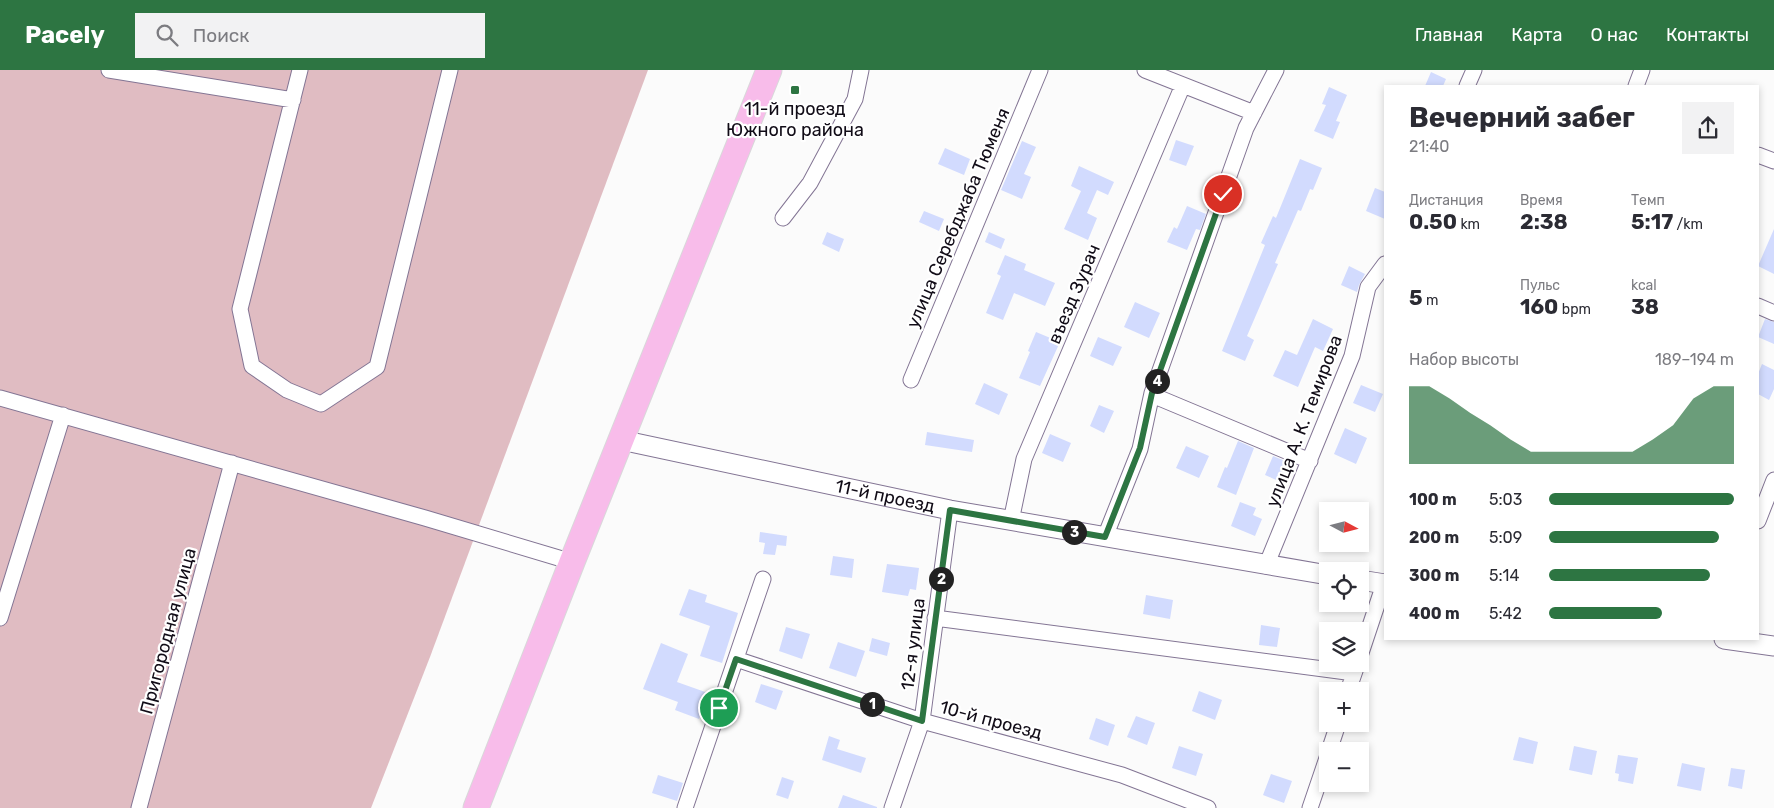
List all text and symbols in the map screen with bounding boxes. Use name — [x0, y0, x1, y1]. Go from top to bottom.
search box — [135, 13, 485, 58]
text: Pacely — [25, 21, 105, 49]
icon: search — [153, 21, 181, 49]
text: Поиск — [193, 24, 249, 47]
text: Главная — [1415, 24, 1483, 46]
text: Карта — [1511, 24, 1563, 46]
text: О нас — [1591, 24, 1638, 46]
text: Контакты — [1666, 24, 1749, 46]
marker: 11-й проезд Южного района — [789, 84, 801, 96]
place label: 11-й проезд Южного района — [726, 98, 864, 141]
text: Вечерний забег — [1409, 101, 1635, 134]
button: share — [1682, 102, 1734, 154]
street label: улица Серебджаба Тюменя — [902, 104, 1014, 332]
text: 21:40 — [1409, 137, 1449, 156]
pin — [1202, 173, 1244, 215]
icon: check — [1209, 180, 1237, 208]
text: Дистанция — [1409, 192, 1483, 209]
text: Время — [1520, 192, 1563, 209]
text: Темп — [1631, 192, 1665, 209]
text: 0.50 — [1409, 209, 1457, 234]
text: 2:38 — [1520, 209, 1568, 234]
text: 5:17 — [1631, 209, 1673, 234]
text: km — [1457, 216, 1480, 233]
text: /km — [1673, 216, 1703, 233]
street label: въезд Зурач — [1043, 241, 1105, 347]
text: Пульс — [1520, 277, 1560, 294]
text: kcal — [1631, 277, 1657, 294]
text: 5 — [1409, 285, 1423, 310]
text: m — [1423, 292, 1438, 309]
text: 160 — [1520, 294, 1558, 319]
text: 38 — [1631, 294, 1659, 319]
text: bpm — [1558, 301, 1591, 318]
street label: улица А. К. Темирова — [1261, 332, 1347, 510]
text: Набор высоты — [1409, 350, 1519, 369]
text: 189–194 m — [1655, 350, 1734, 369]
pin: 4 — [1144, 368, 1170, 394]
text: 4 — [1153, 373, 1162, 390]
street label: 11-й проезд — [833, 475, 937, 518]
text: 100 m — [1409, 490, 1457, 509]
text: 5:03 — [1489, 490, 1522, 509]
north arrow — [1319, 502, 1369, 552]
map controls — [1319, 502, 1369, 792]
pin: 3 — [1062, 520, 1086, 544]
text: 3 — [1070, 524, 1079, 541]
text: 200 m — [1409, 528, 1459, 547]
text: 5:09 — [1489, 528, 1522, 547]
street label: Пригородная улица — [135, 545, 201, 717]
button: locate — [1319, 562, 1369, 612]
pin: 2 — [928, 566, 954, 592]
text: 300 m — [1409, 566, 1459, 585]
text: 5:14 — [1489, 566, 1519, 585]
text: 2 — [937, 571, 946, 588]
street label: 12-я улица — [896, 597, 930, 691]
text: 400 m — [1409, 604, 1460, 623]
text: 5:42 — [1489, 604, 1522, 623]
button: layers — [1319, 622, 1369, 672]
button: + — [1319, 682, 1369, 732]
pin — [698, 687, 740, 729]
pin: 1 — [860, 692, 884, 716]
icon: arrive — [705, 694, 733, 722]
text: 1 — [869, 696, 876, 713]
street label: 10-й проезд — [937, 696, 1045, 744]
button: − — [1319, 742, 1369, 792]

